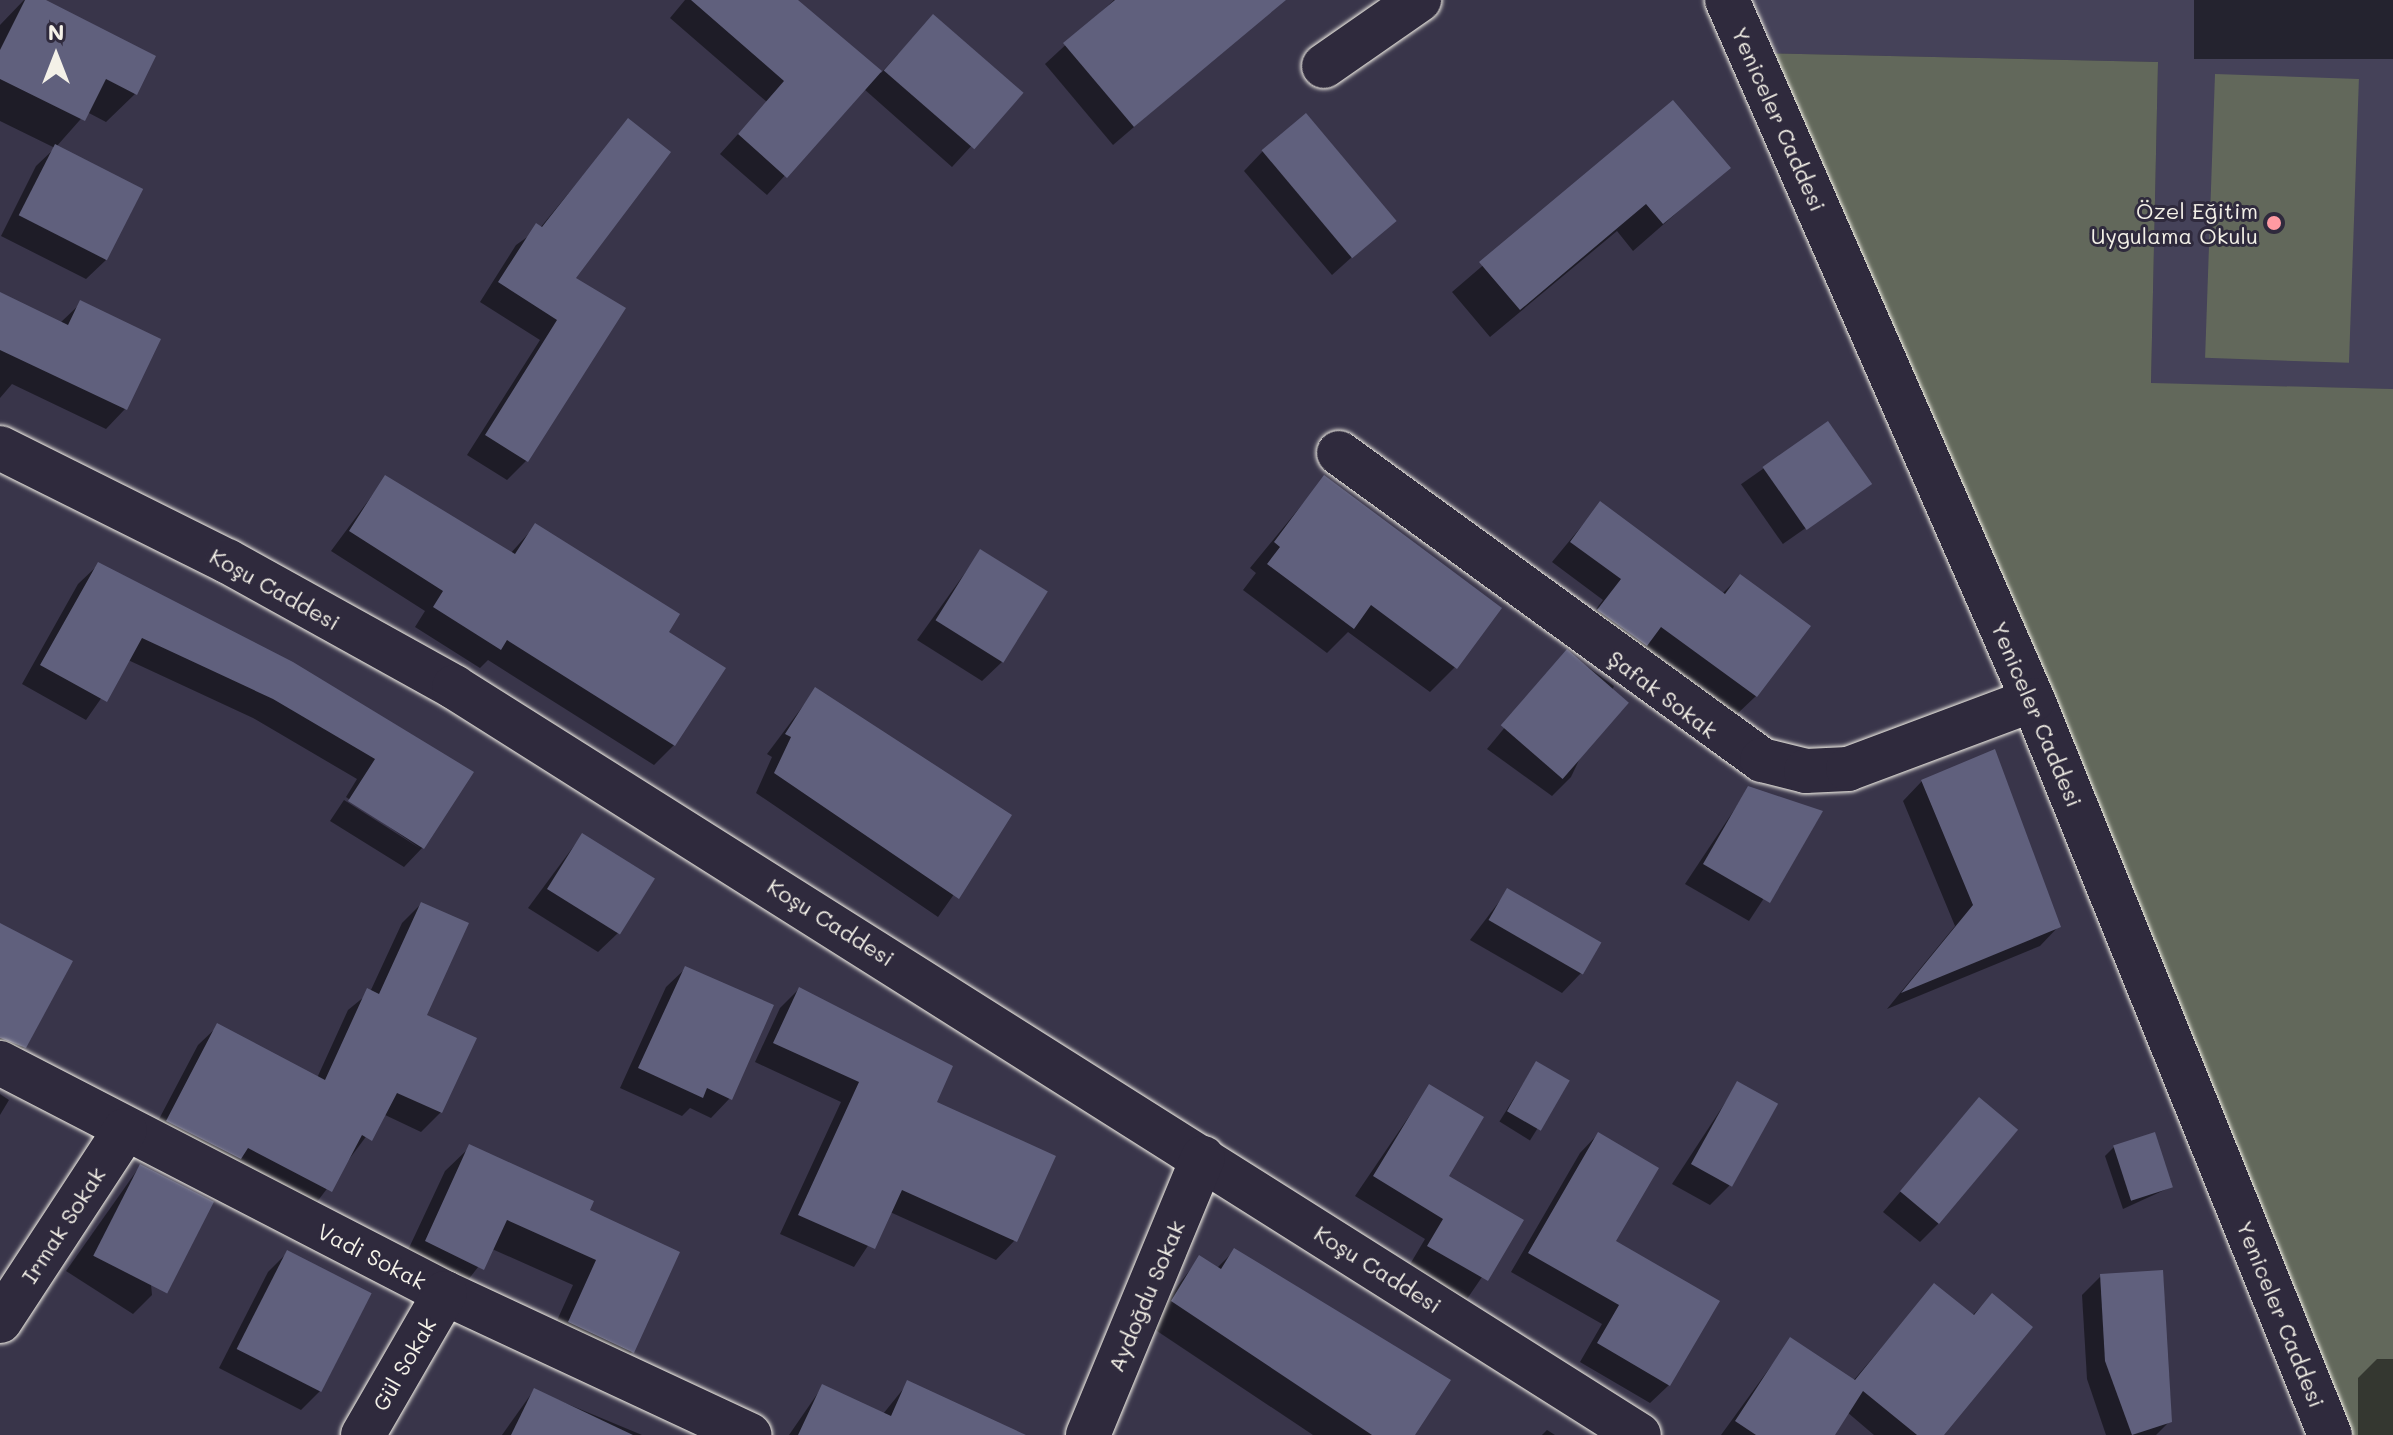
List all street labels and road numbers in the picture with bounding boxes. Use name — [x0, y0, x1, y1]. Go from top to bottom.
street label: Yeniceler Caddesi — [1726, 23, 1832, 215]
street label: Koşu Caddesi — [205, 542, 345, 636]
street label: Yeniceler Caddesi — [1986, 617, 2088, 811]
street label: Şafak Sokak — [1603, 644, 1723, 744]
street label: Koşu Caddesi — [763, 873, 899, 971]
street label: Irmak Sokak — [16, 1162, 110, 1288]
street label: Aydoğdu Sokak — [1102, 1216, 1190, 1376]
street label: Vadi Sokak — [313, 1217, 431, 1295]
street label: Yeniceler Caddesi — [2231, 1217, 2331, 1411]
street label: Koşu Caddesi — [1310, 1220, 1446, 1318]
street label: Gül Sokak — [367, 1313, 441, 1415]

